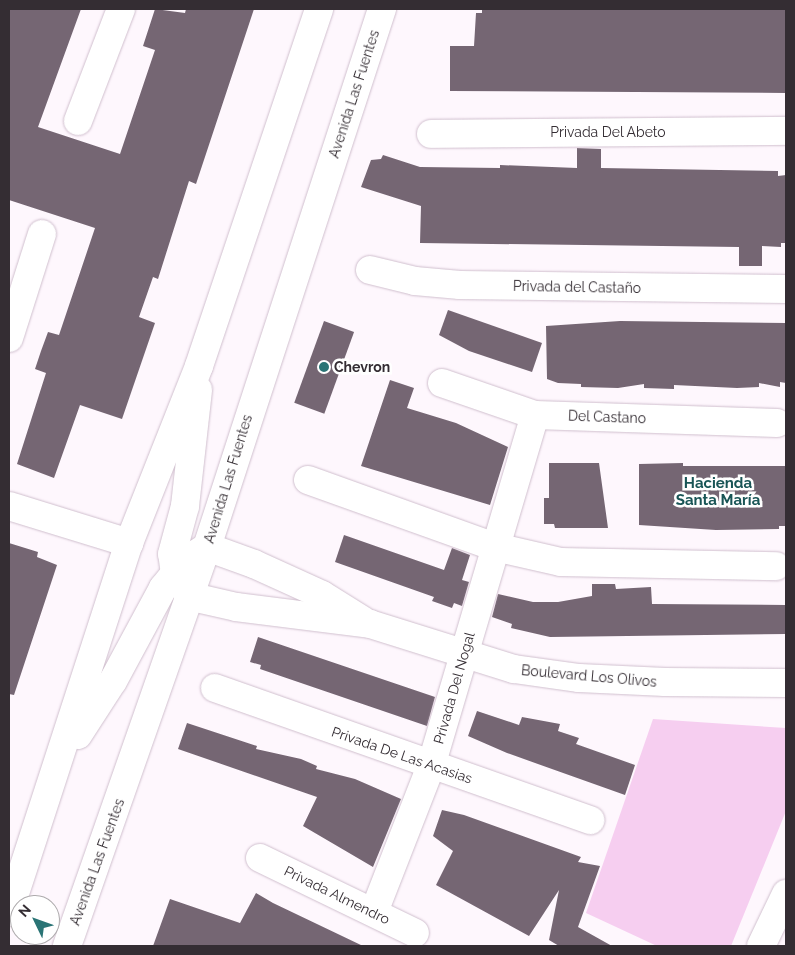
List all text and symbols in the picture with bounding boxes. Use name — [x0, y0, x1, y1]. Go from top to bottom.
street label: Avenida Las Fuentes — [325, 28, 383, 160]
street label: Privada Del Abeto — [550, 124, 666, 140]
street label: Privada del Castaño — [513, 277, 641, 297]
place label: Chevron — [334, 359, 390, 375]
marker: Chevron — [318, 361, 330, 373]
street label: Del Castano — [568, 407, 646, 427]
street label: Avenida Las Fuentes — [200, 413, 256, 545]
district label: Hacienda Santa María — [676, 474, 760, 509]
street label: Privada Del Nogal — [430, 630, 478, 746]
street label: Boulevard Los Olivos — [521, 662, 657, 690]
street label: Privada De Las Acasias — [329, 723, 475, 787]
street label: Avenida Las Fuentes — [66, 796, 128, 928]
street label: Privada Almendro — [281, 862, 393, 928]
north arrow — [10, 895, 60, 945]
text: N — [15, 901, 34, 920]

